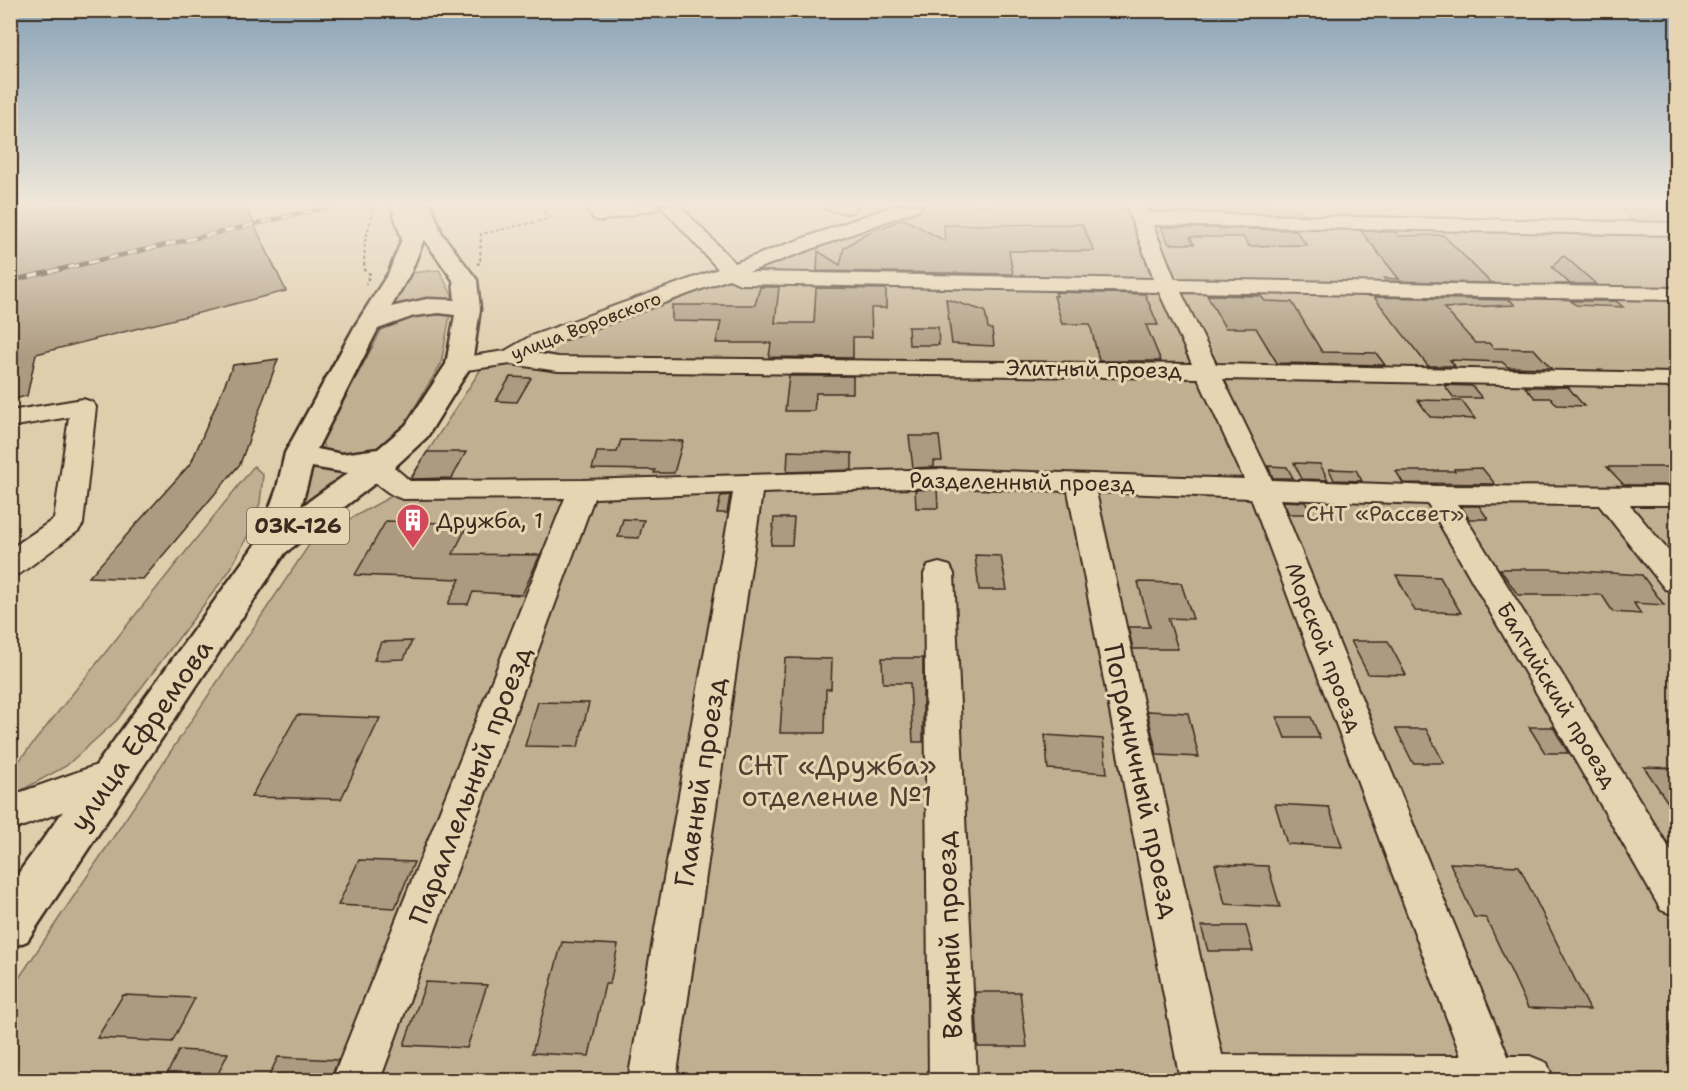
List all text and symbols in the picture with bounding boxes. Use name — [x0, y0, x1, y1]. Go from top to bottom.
street label: улица Воровского — [507, 286, 665, 366]
street label: Элитный проезд — [1006, 353, 1182, 385]
street label: Разделенный проезд — [909, 466, 1135, 498]
park label: СНТ «Рассвет» — [1306, 499, 1464, 528]
building icon: Дружба, 1 — [395, 502, 431, 549]
place label: Дружба, 1 — [436, 506, 543, 535]
road number: 03К-126 — [247, 508, 349, 544]
street label: Морской проезд — [1278, 558, 1370, 736]
street label: Балтийский проезд — [1490, 597, 1624, 793]
street label: улица Ефремова — [61, 631, 221, 839]
street label: Параллельный проезд — [400, 640, 540, 930]
street label: Пограничный проезд — [1095, 640, 1189, 922]
street label: Главный проезд — [665, 674, 735, 890]
park label: СНТ «Дружба» отделение №1 — [737, 747, 937, 815]
street label: Важный проезд — [927, 830, 971, 1040]

